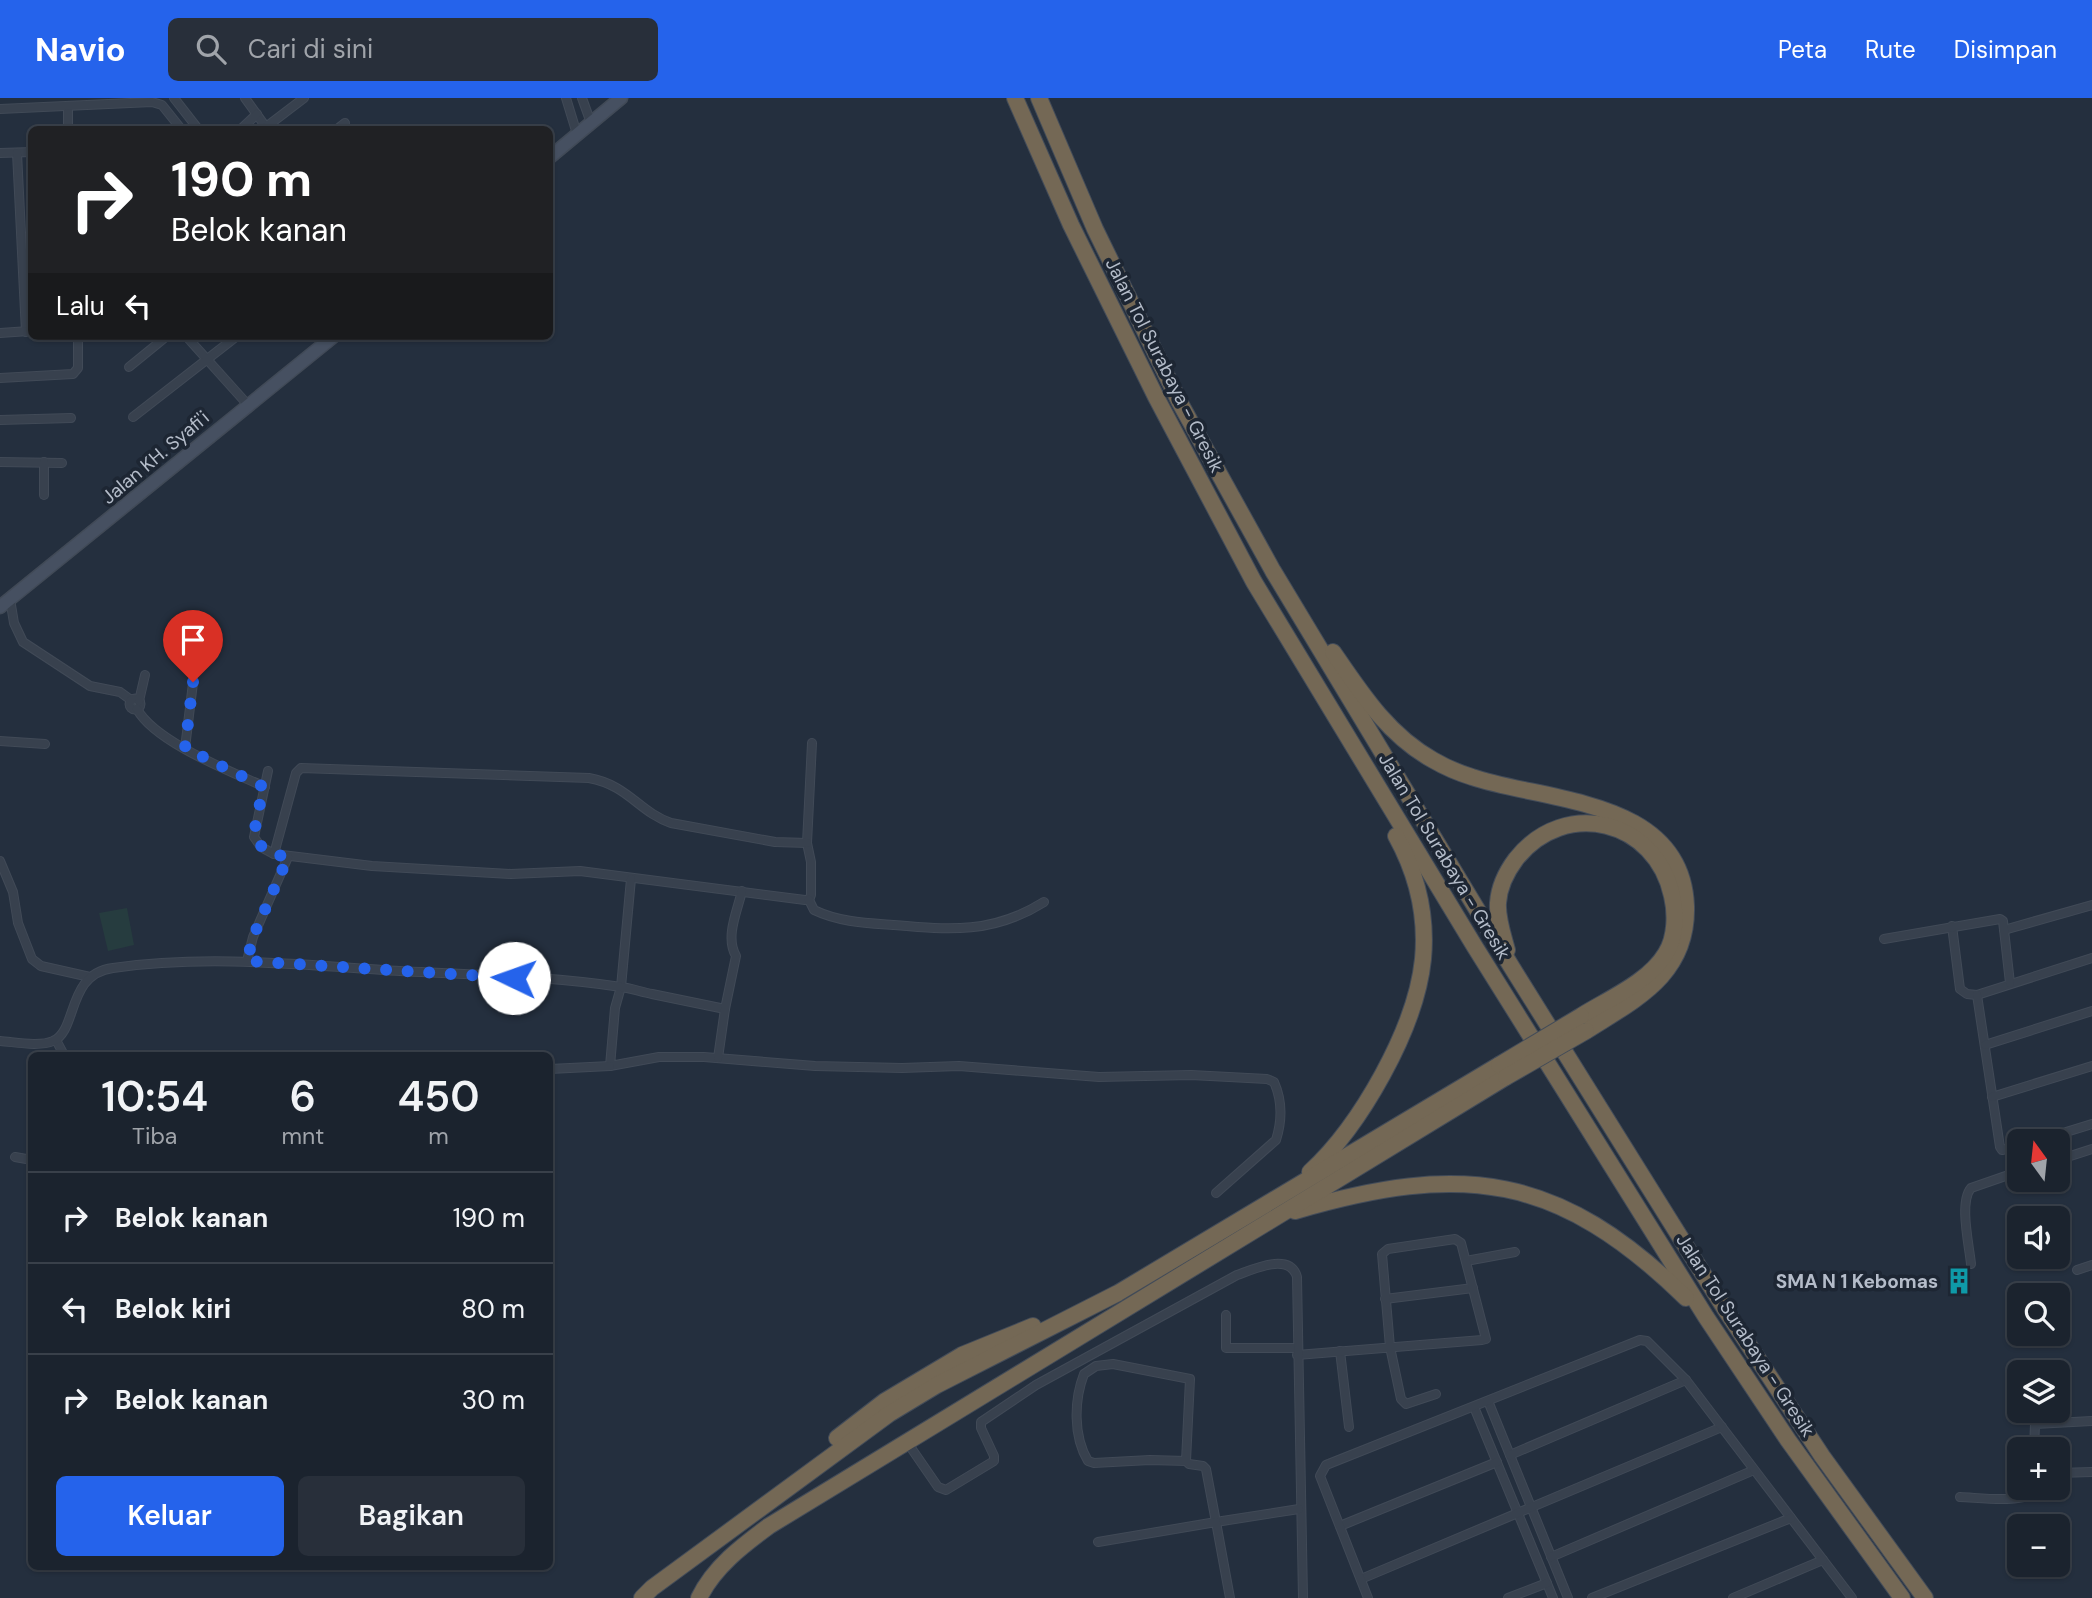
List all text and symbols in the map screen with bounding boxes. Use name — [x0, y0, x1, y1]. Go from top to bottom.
search box — [168, 18, 658, 81]
text: Navio — [35, 28, 126, 71]
icon: search — [192, 30, 230, 68]
text: Cari di sini — [248, 32, 373, 66]
text: Peta — [1778, 34, 1827, 65]
text: Rute — [1865, 34, 1916, 65]
text: Disimpan — [1954, 34, 2057, 65]
text: 190 m — [171, 147, 312, 211]
icon: right — [56, 154, 147, 245]
text: Belok kanan — [171, 209, 347, 251]
street label: Jalan Tol Surabaya - Gresik — [1100, 254, 1230, 477]
icon: left — [119, 287, 157, 325]
text: Lalu — [56, 289, 105, 323]
street label: Jalan KH. Syafi'i — [96, 405, 214, 510]
pin — [163, 610, 223, 682]
icon: arrive — [174, 621, 212, 659]
street label: Jalan Tol Surabaya - Gresik — [1373, 748, 1517, 965]
position arrow — [477, 941, 551, 1015]
text: 10:54 — [101, 1069, 208, 1124]
text: 6 — [290, 1069, 316, 1124]
text: 450 — [398, 1069, 480, 1124]
text: Tiba — [132, 1121, 177, 1151]
text: mnt — [281, 1121, 324, 1151]
text: m — [428, 1121, 449, 1151]
north arrow — [2007, 1129, 2070, 1192]
map controls — [2007, 1129, 2070, 1577]
icon: right — [56, 1199, 94, 1237]
text: Belok kanan — [115, 1201, 268, 1235]
text: 190 m — [453, 1201, 525, 1235]
button: sound — [2007, 1206, 2070, 1269]
street label: Jalan Tol Surabaya - Gresik — [1670, 1229, 1821, 1442]
building icon: SMA N 1 Kebomas — [1944, 1266, 1974, 1296]
place label: SMA N 1 Kebomas — [1776, 1269, 1938, 1294]
button: search — [2007, 1283, 2070, 1346]
icon: left — [56, 1290, 94, 1328]
text: Belok kiri — [115, 1292, 231, 1326]
text: 80 m — [461, 1292, 525, 1326]
button: layers — [2007, 1360, 2070, 1423]
icon: right — [56, 1381, 94, 1419]
text: Belok kanan — [115, 1383, 268, 1417]
text: 30 m — [462, 1383, 525, 1417]
button: + — [2007, 1437, 2070, 1500]
button: Keluar — [56, 1476, 284, 1556]
button: Bagikan — [298, 1476, 525, 1556]
button: − — [2007, 1514, 2070, 1577]

